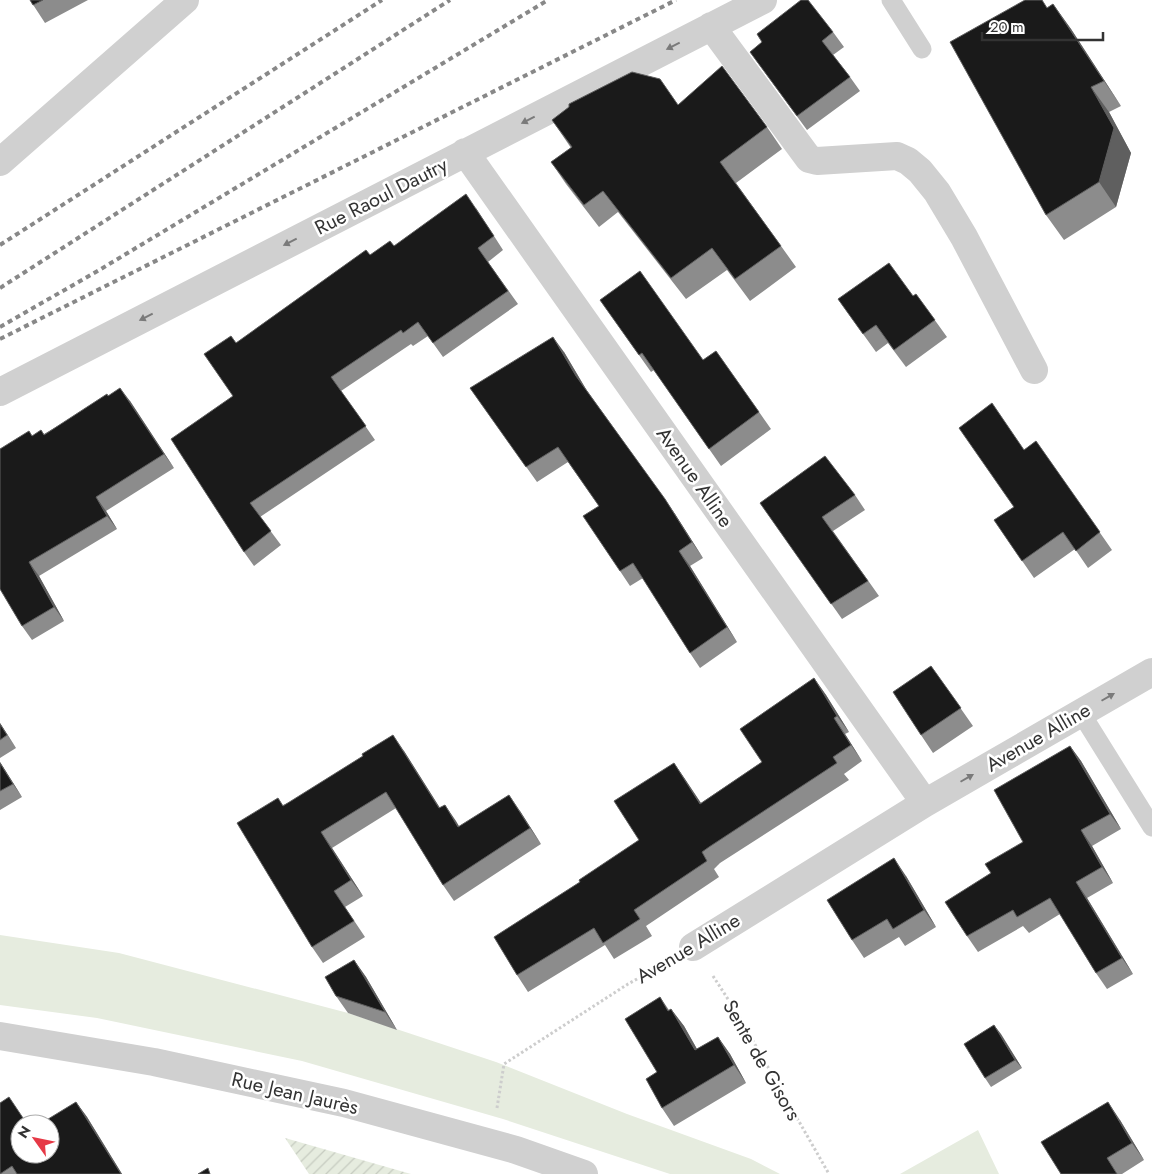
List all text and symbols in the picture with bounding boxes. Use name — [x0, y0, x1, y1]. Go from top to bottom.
scale bar — [982, 10, 1103, 42]
text: 20 m — [990, 16, 1024, 38]
one-way arrow — [665, 42, 680, 50]
one-way arrow — [521, 116, 535, 124]
street label: Rue Raoul Dautry — [310, 150, 453, 242]
one-way arrow — [283, 238, 297, 247]
one-way arrow — [139, 313, 153, 321]
street label: Avenue Alline — [649, 421, 740, 533]
one-way arrow — [1101, 693, 1115, 702]
street label: Avenue Alline — [980, 696, 1096, 779]
one-way arrow — [961, 774, 974, 783]
street label: Avenue Alline — [631, 906, 746, 991]
street label: Sente de Gisors — [715, 994, 808, 1126]
street label: Rue Jean Jaurès — [229, 1065, 361, 1122]
north arrow — [10, 1114, 60, 1164]
text: N — [13, 1122, 36, 1142]

